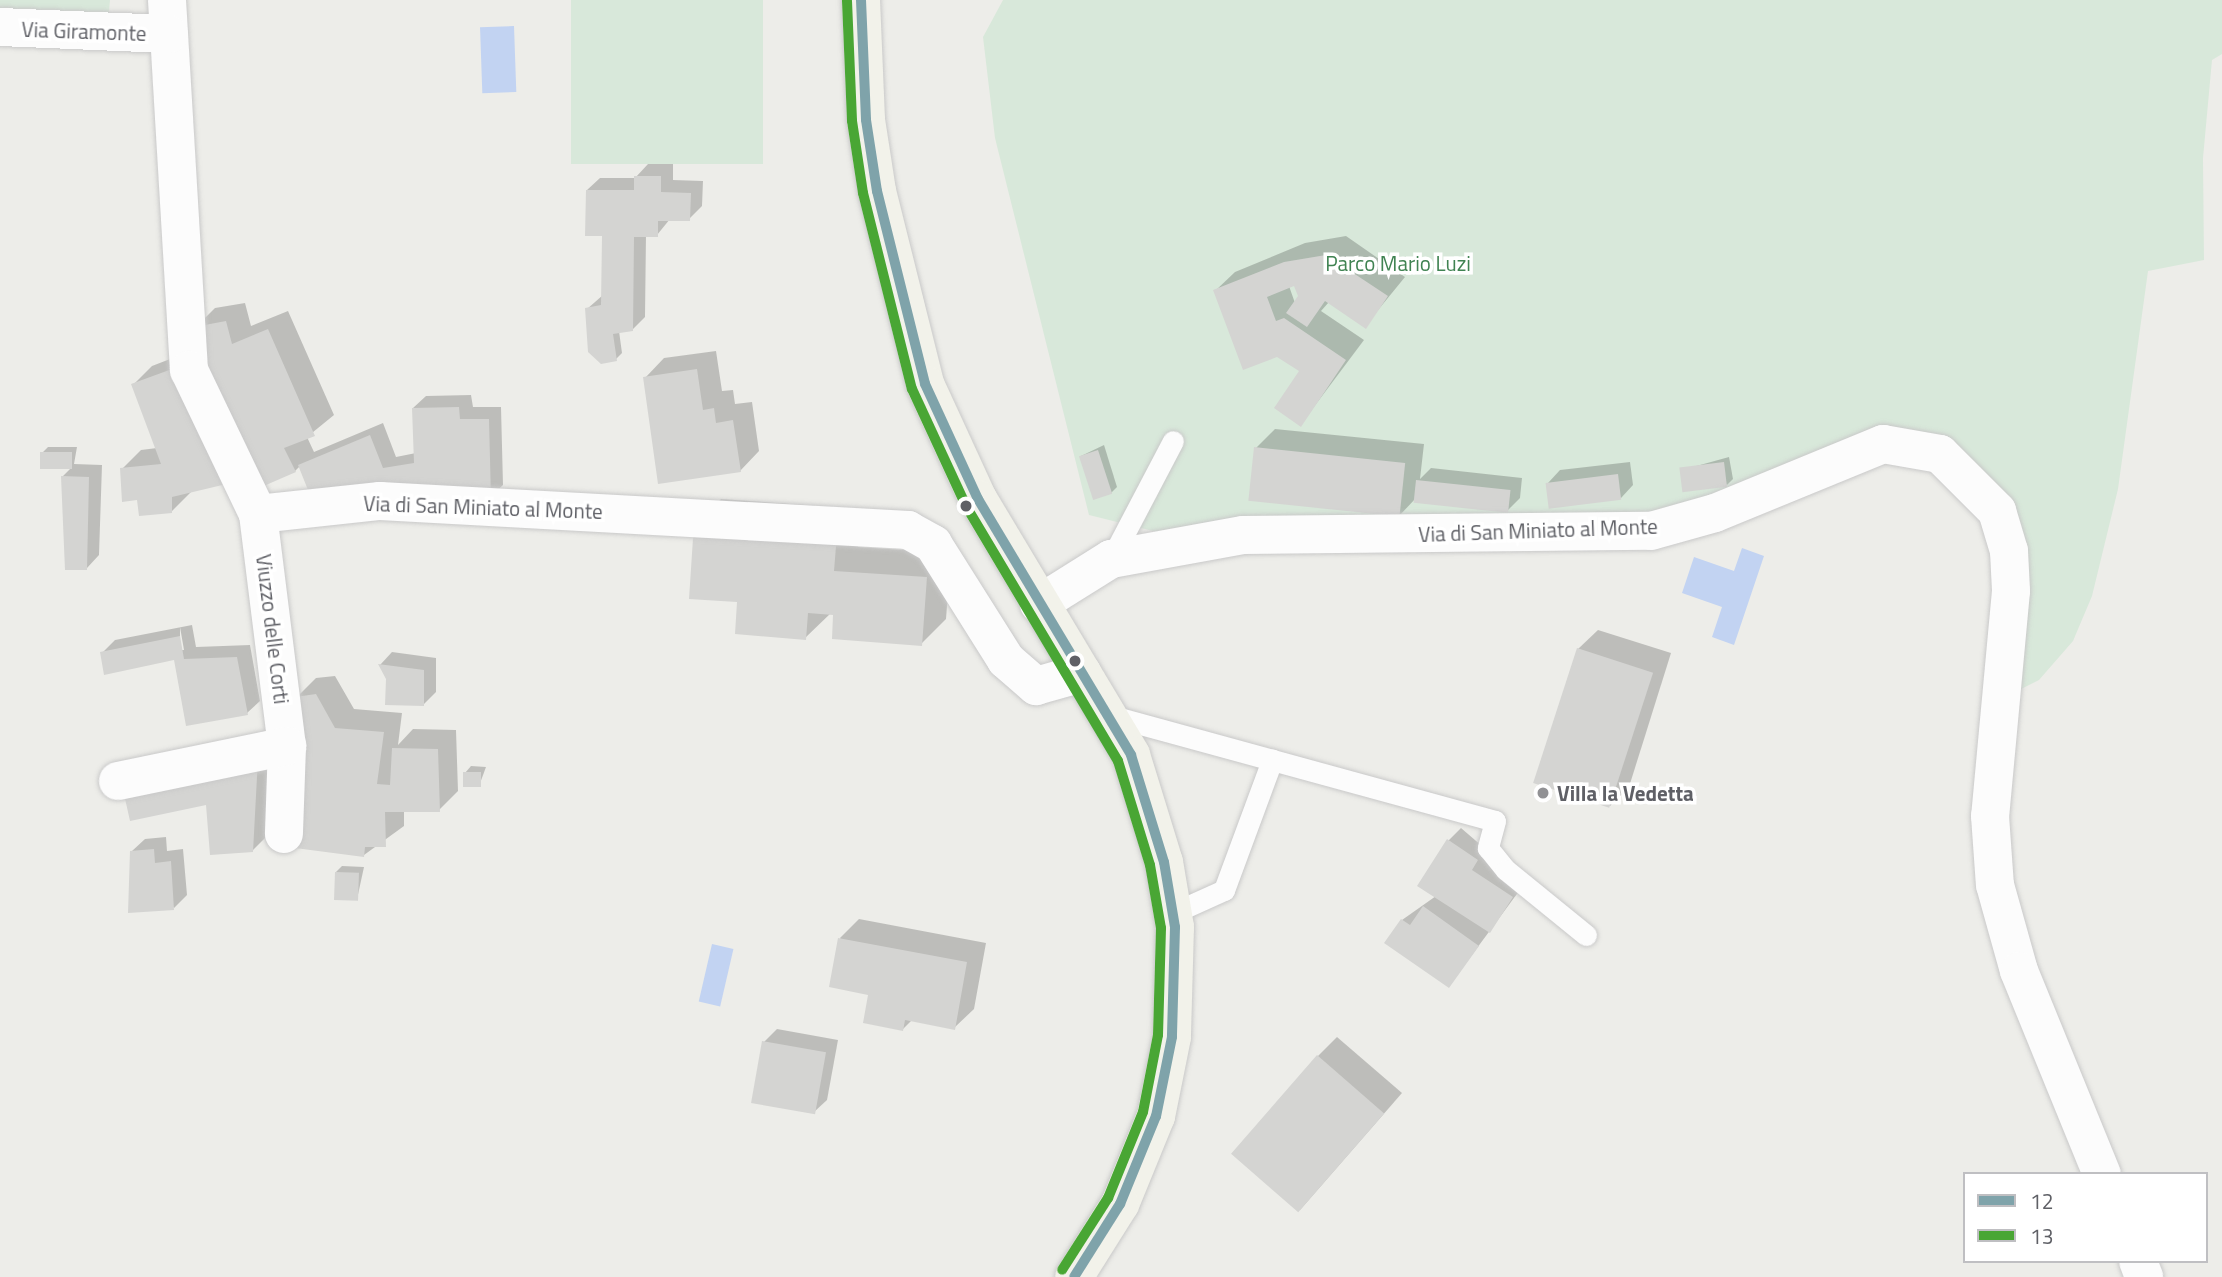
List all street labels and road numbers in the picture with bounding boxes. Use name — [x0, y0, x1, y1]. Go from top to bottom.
street label: Via Giramonte — [21, 16, 147, 46]
street label: Via di San Miniato al Monte — [363, 490, 603, 524]
street label: Via di San Miniato al Monte — [1418, 513, 1658, 547]
street label: Viuzzo delle Corti — [251, 553, 295, 705]

